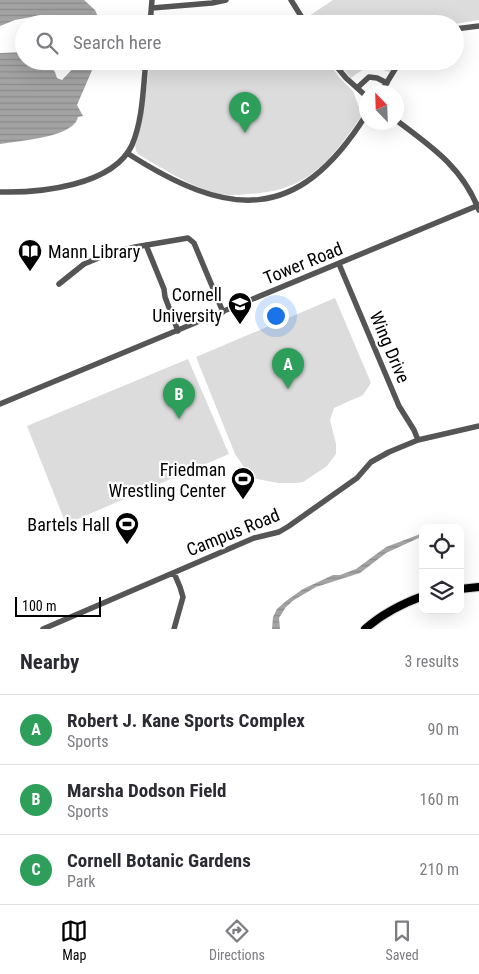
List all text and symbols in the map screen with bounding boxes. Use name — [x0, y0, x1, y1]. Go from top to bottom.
search box — [15, 15, 464, 70]
icon: search — [33, 29, 61, 57]
text: Search here — [73, 31, 161, 54]
north arrow — [359, 85, 404, 130]
pin: C — [229, 92, 261, 133]
library icon: Mann Library — [17, 238, 43, 272]
street label: Tower Road — [260, 238, 346, 288]
place label: Mann Library — [48, 241, 141, 262]
place label: Cornell University — [152, 284, 222, 326]
school or university icon: Cornell University — [227, 291, 253, 325]
your location — [263, 303, 289, 329]
street label: Wing Drive — [366, 308, 414, 386]
pin: A — [272, 348, 304, 389]
pin: B — [163, 378, 195, 419]
place label: Friedman Wrestling Center — [109, 459, 227, 501]
sports icon: Friedman Wrestling Center — [230, 466, 256, 500]
street label: Campus Road — [183, 504, 283, 560]
sports icon: Bartels Hall — [114, 511, 140, 545]
place label: Bartels Hall — [27, 514, 110, 535]
map controls — [419, 524, 464, 614]
button: locate — [419, 524, 464, 569]
button: layers — [419, 569, 464, 614]
scale bar — [15, 594, 101, 617]
text: 100 m — [22, 598, 57, 614]
text: Nearby — [20, 650, 79, 674]
text: 3 results — [404, 652, 459, 671]
text: Robert J. Kane Sports Complex — [67, 709, 305, 732]
text: A — [31, 720, 41, 739]
text: 90 m — [427, 720, 459, 739]
text: Sports — [67, 732, 109, 751]
text: Marsha Dodson Field — [67, 779, 227, 802]
text: B — [32, 790, 40, 809]
text: 160 m — [420, 790, 459, 809]
text: Sports — [67, 802, 109, 821]
text: Cornell Botanic Gardens — [67, 849, 251, 872]
text: C — [31, 860, 41, 879]
text: 210 m — [420, 860, 459, 879]
text: Park — [67, 872, 96, 891]
tab: Map — [60, 917, 88, 963]
tab: Directions — [209, 917, 265, 963]
tab: Saved — [385, 917, 419, 963]

